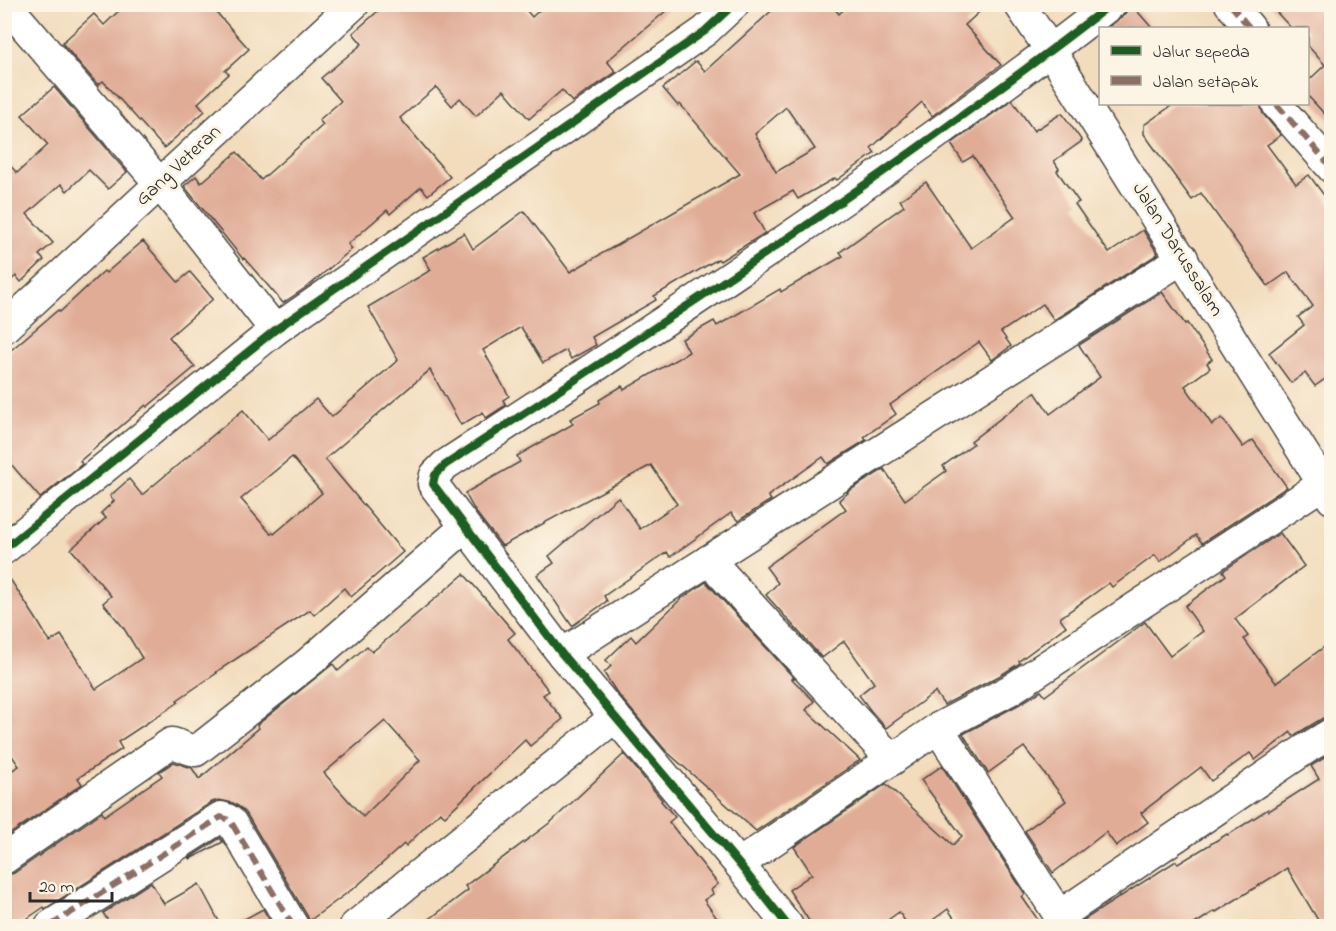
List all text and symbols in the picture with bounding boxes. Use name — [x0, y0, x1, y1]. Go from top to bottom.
legend — [1099, 27, 1309, 105]
text: Jalur sepeda — [1153, 40, 1250, 66]
text: Jalan setapak — [1153, 70, 1258, 96]
street label: Gang Veteran — [130, 118, 229, 214]
street label: Jalan Darussalam — [1124, 177, 1230, 323]
scale bar — [30, 865, 112, 903]
text: 20 m — [39, 875, 74, 901]

